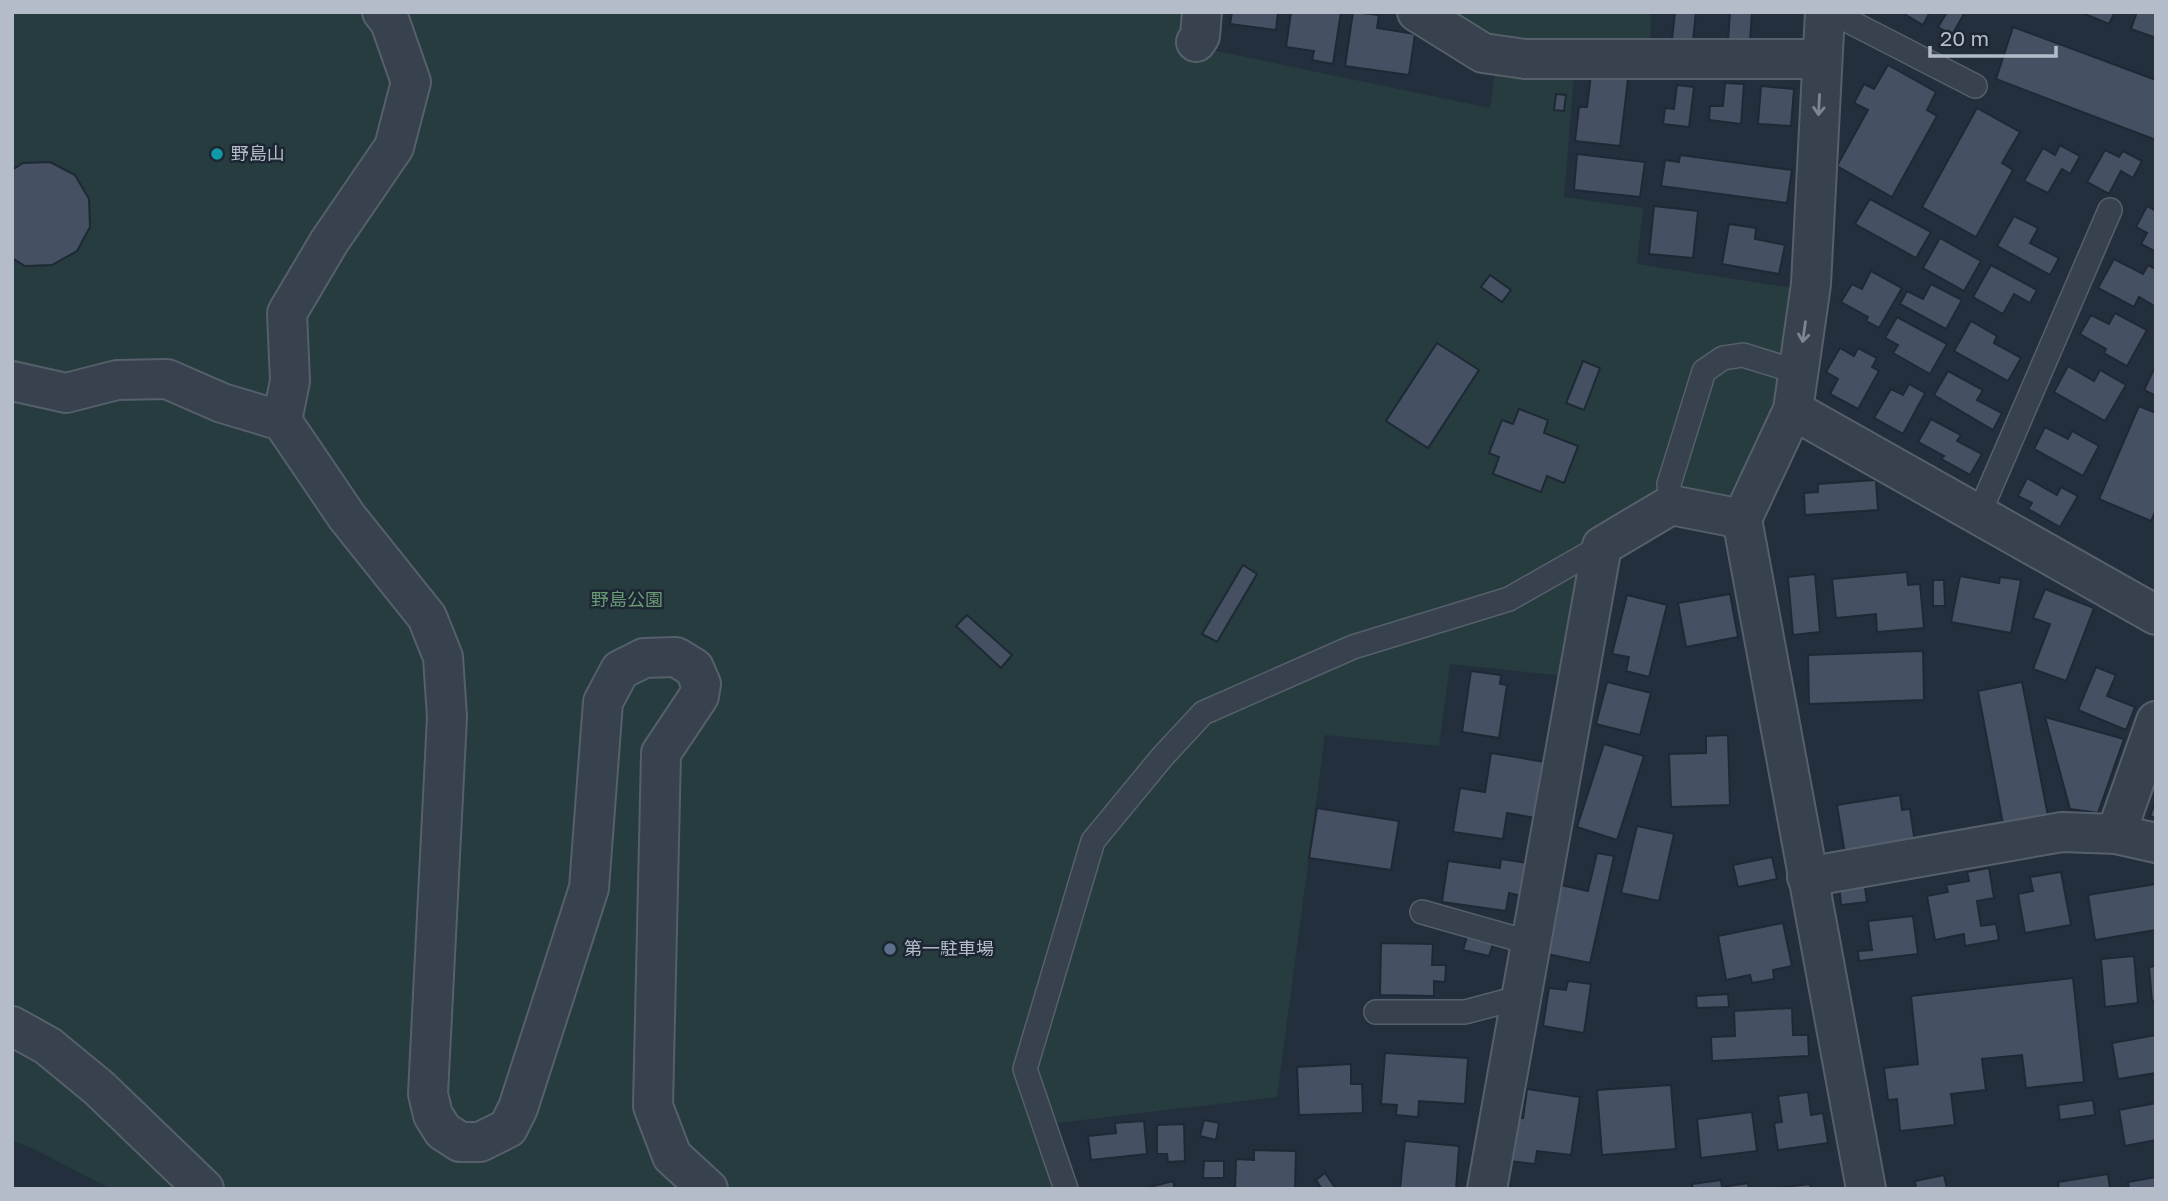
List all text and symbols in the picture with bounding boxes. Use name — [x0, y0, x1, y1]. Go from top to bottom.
scale bar — [1930, 14, 2056, 58]
text: 20 m — [1940, 25, 1989, 51]
one-way arrow — [1812, 93, 1825, 116]
place label: 野島山 — [231, 142, 285, 164]
marker: 野島山 — [209, 146, 225, 162]
one-way arrow — [1797, 320, 1810, 343]
park label: 野島公園 — [591, 588, 663, 610]
place label: 第一駐車場 — [904, 937, 994, 959]
marker: 第一駐車場 — [882, 941, 898, 957]

